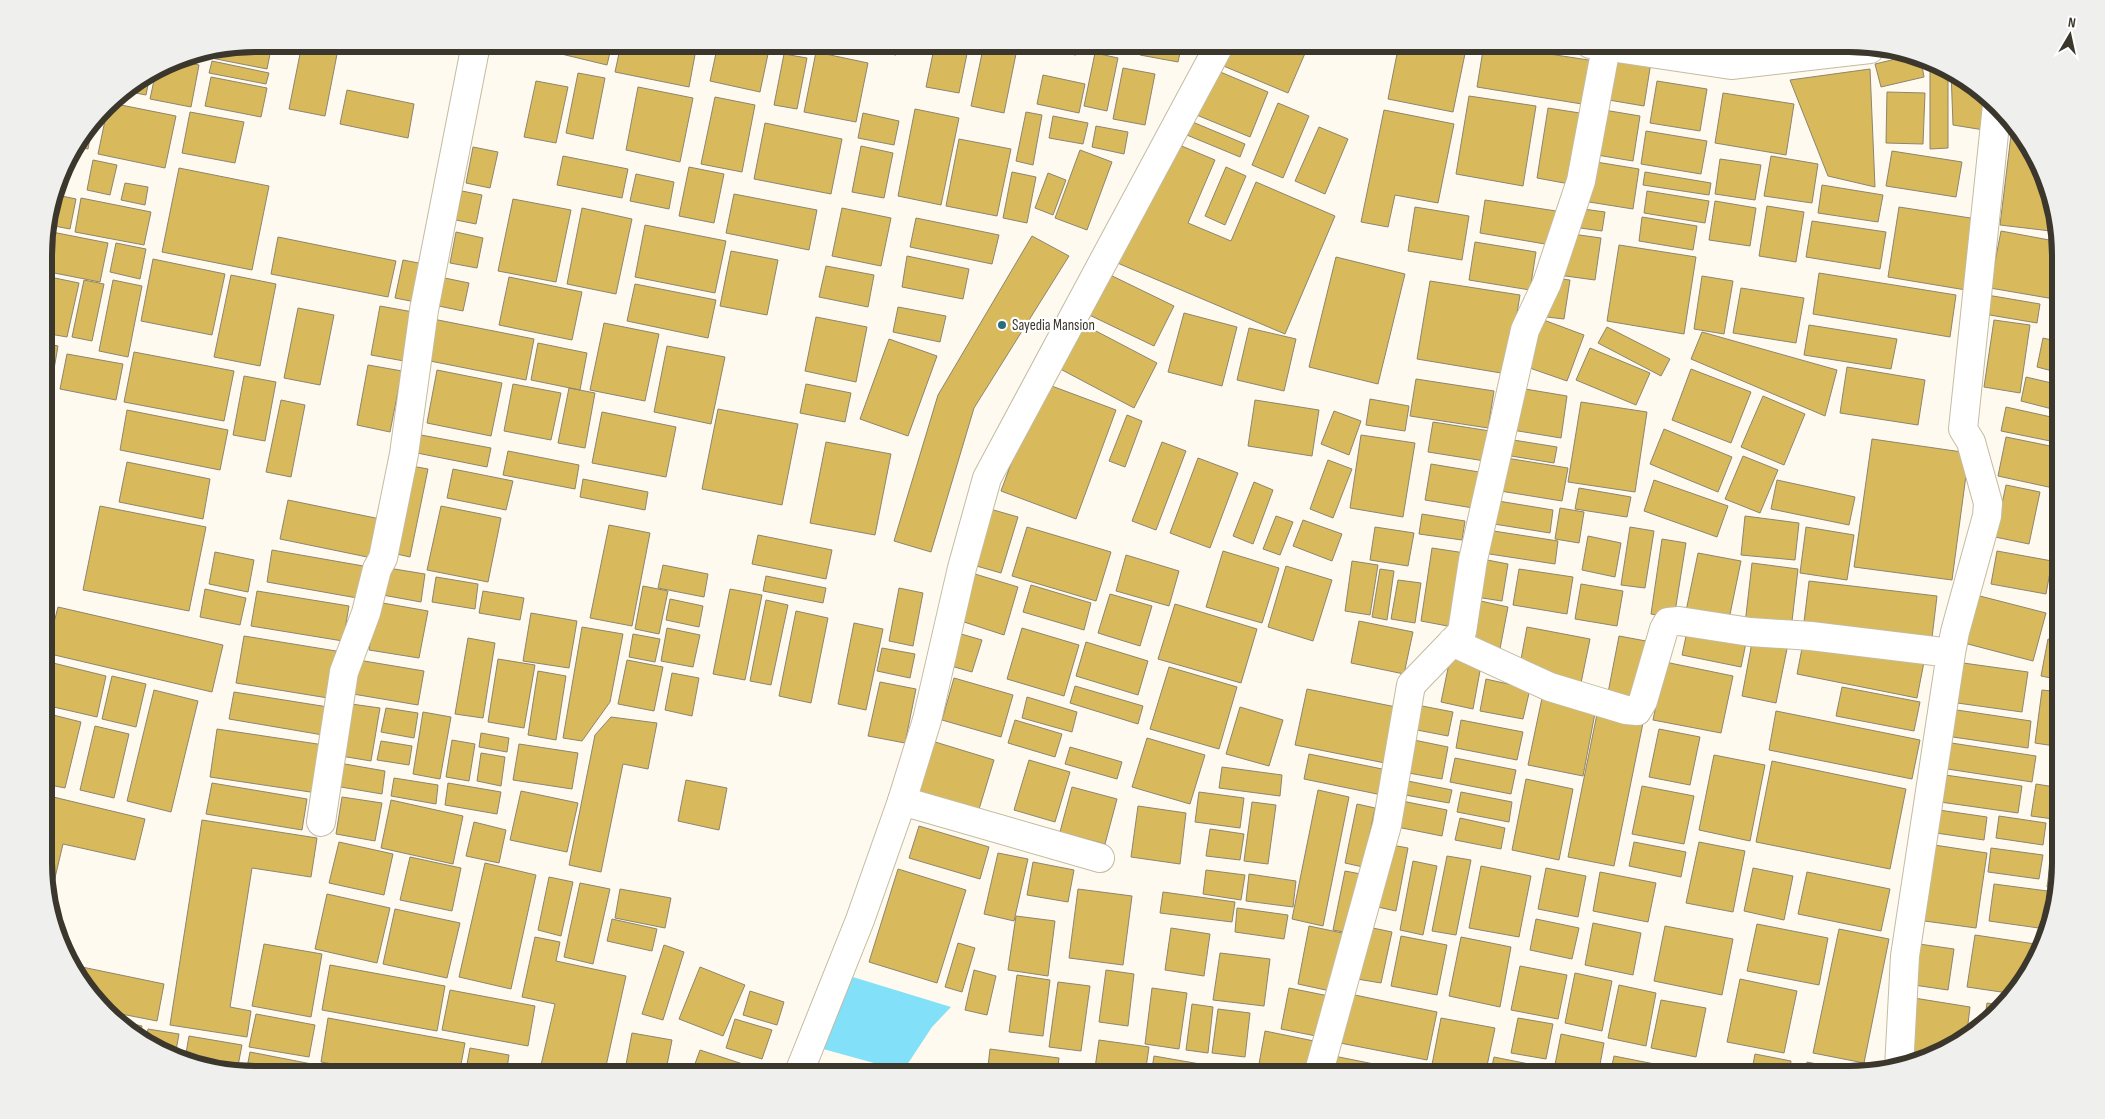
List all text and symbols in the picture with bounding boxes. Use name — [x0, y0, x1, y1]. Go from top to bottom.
north arrow — [2045, 10, 2095, 60]
text: N — [2067, 14, 2077, 32]
place label: Sayedia Mansion — [1012, 316, 1095, 335]
marker: Sayedia Mansion — [996, 319, 1008, 331]

